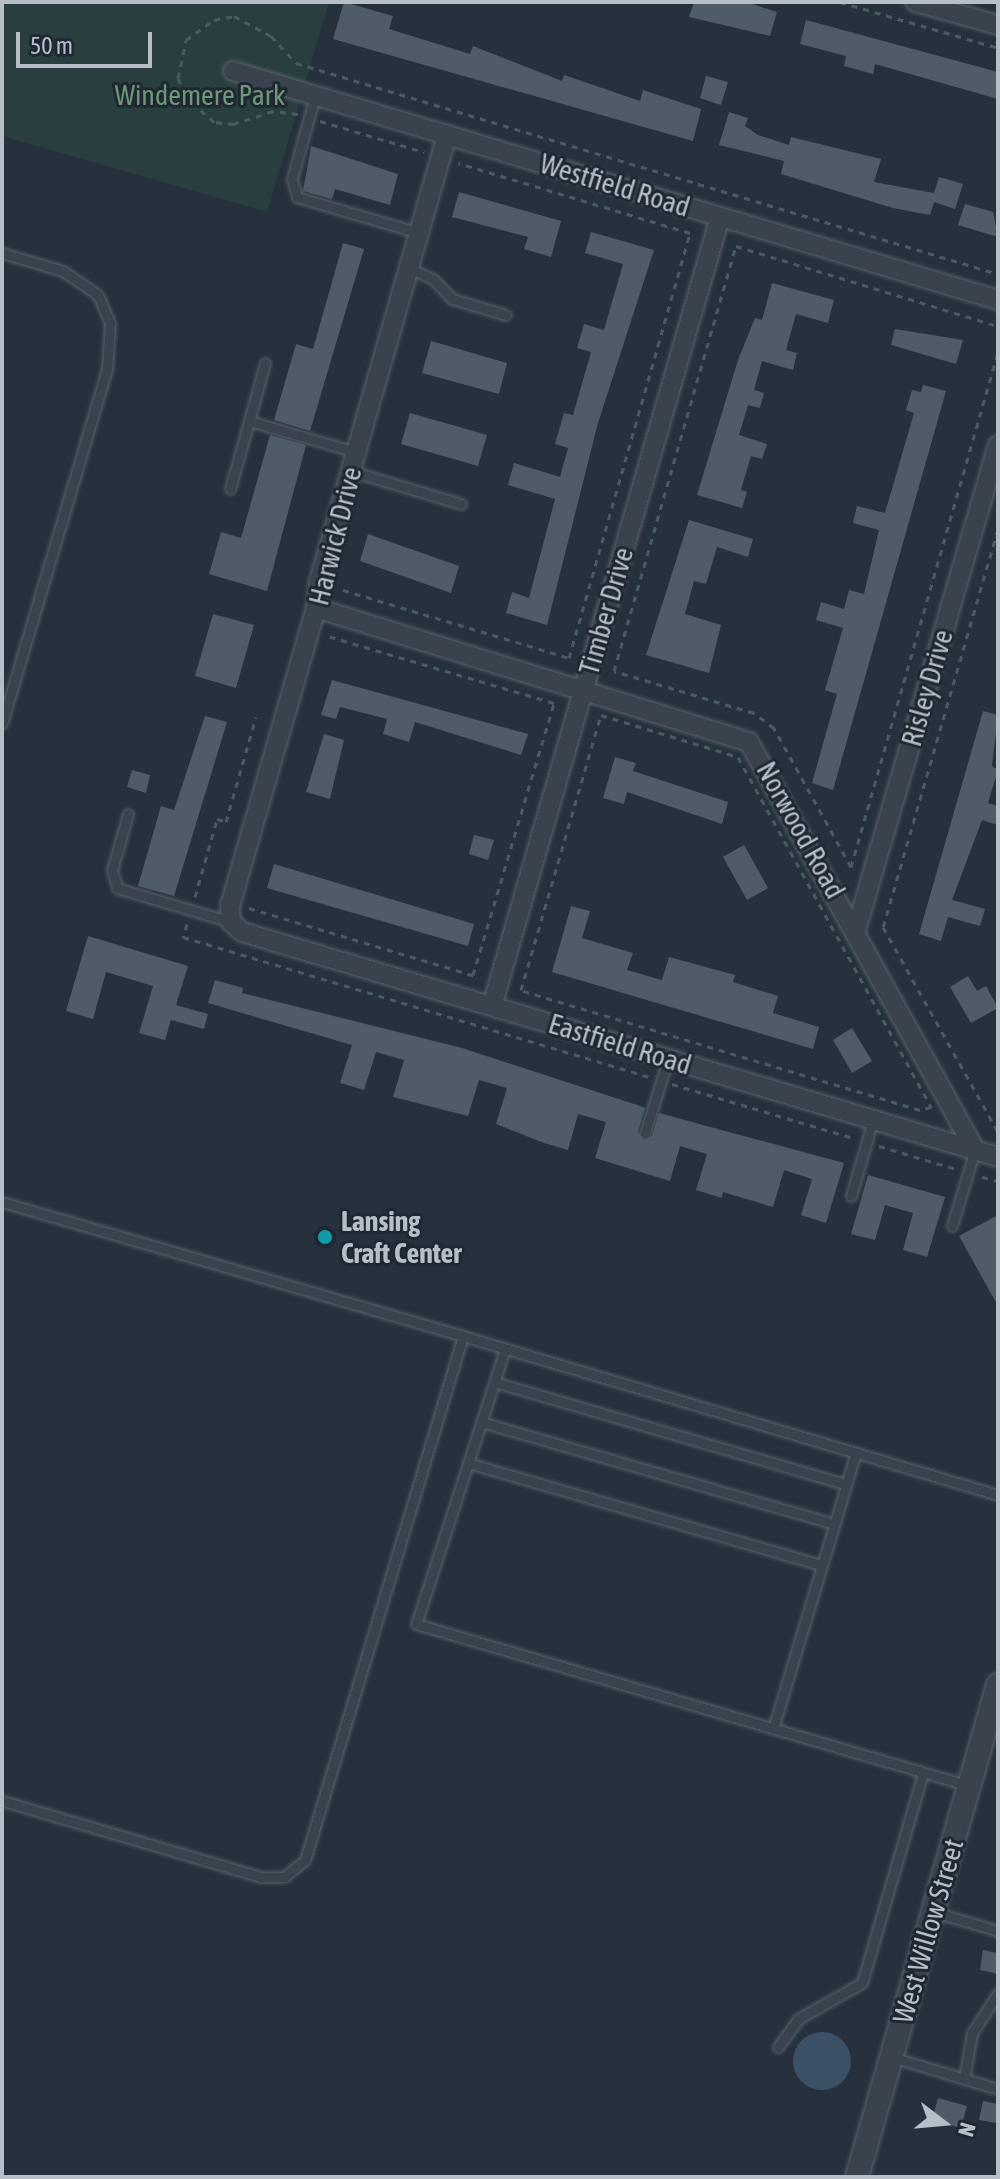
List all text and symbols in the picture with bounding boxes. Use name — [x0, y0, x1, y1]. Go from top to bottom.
scale bar — [20, 16, 156, 66]
text: 50 m — [30, 32, 73, 59]
park label: Windemere Park — [115, 78, 285, 112]
street label: Westfield Road — [536, 146, 694, 224]
street label: Harwick Drive — [302, 463, 368, 609]
street label: Timber Drive — [572, 544, 640, 678]
street label: Risley Drive — [894, 626, 960, 750]
street label: Norwood Road — [750, 756, 852, 904]
street label: Eastfield Road — [545, 1006, 695, 1082]
place label: Lansing Craft Center — [341, 1204, 462, 1270]
marker: Lansing Craft Center — [316, 1228, 334, 1246]
street label: West Willow Street — [886, 1835, 970, 2027]
north arrow — [904, 2083, 984, 2163]
text: N — [953, 2120, 981, 2139]

